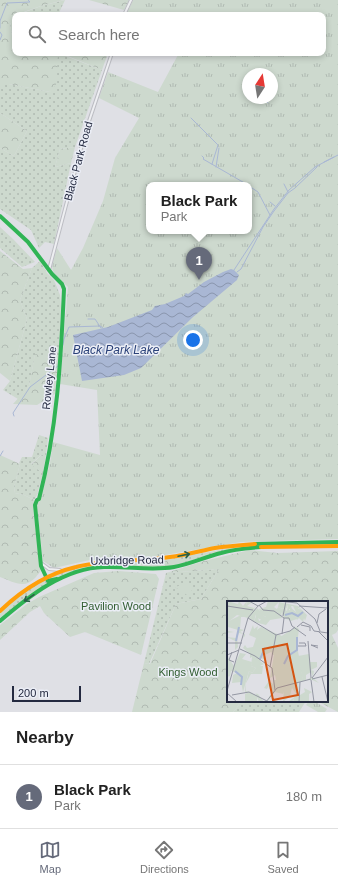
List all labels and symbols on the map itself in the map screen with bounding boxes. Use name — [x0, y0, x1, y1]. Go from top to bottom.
north arrow — [242, 68, 278, 104]
street label: Black Park Road — [62, 120, 94, 202]
pin: 1 — [186, 247, 212, 280]
your location — [183, 330, 203, 350]
water label: Black Park Lake — [73, 343, 160, 357]
street label: Rowley Lane — [40, 346, 58, 410]
one-way arrow — [177, 550, 190, 558]
street label: Uxbridge Road — [90, 553, 164, 567]
one-way arrow — [24, 594, 35, 602]
park label: Pavilion Wood — [81, 600, 151, 612]
inset map — [227, 601, 328, 702]
park label: Kings Wood — [158, 666, 218, 678]
scale bar — [12, 684, 81, 703]

